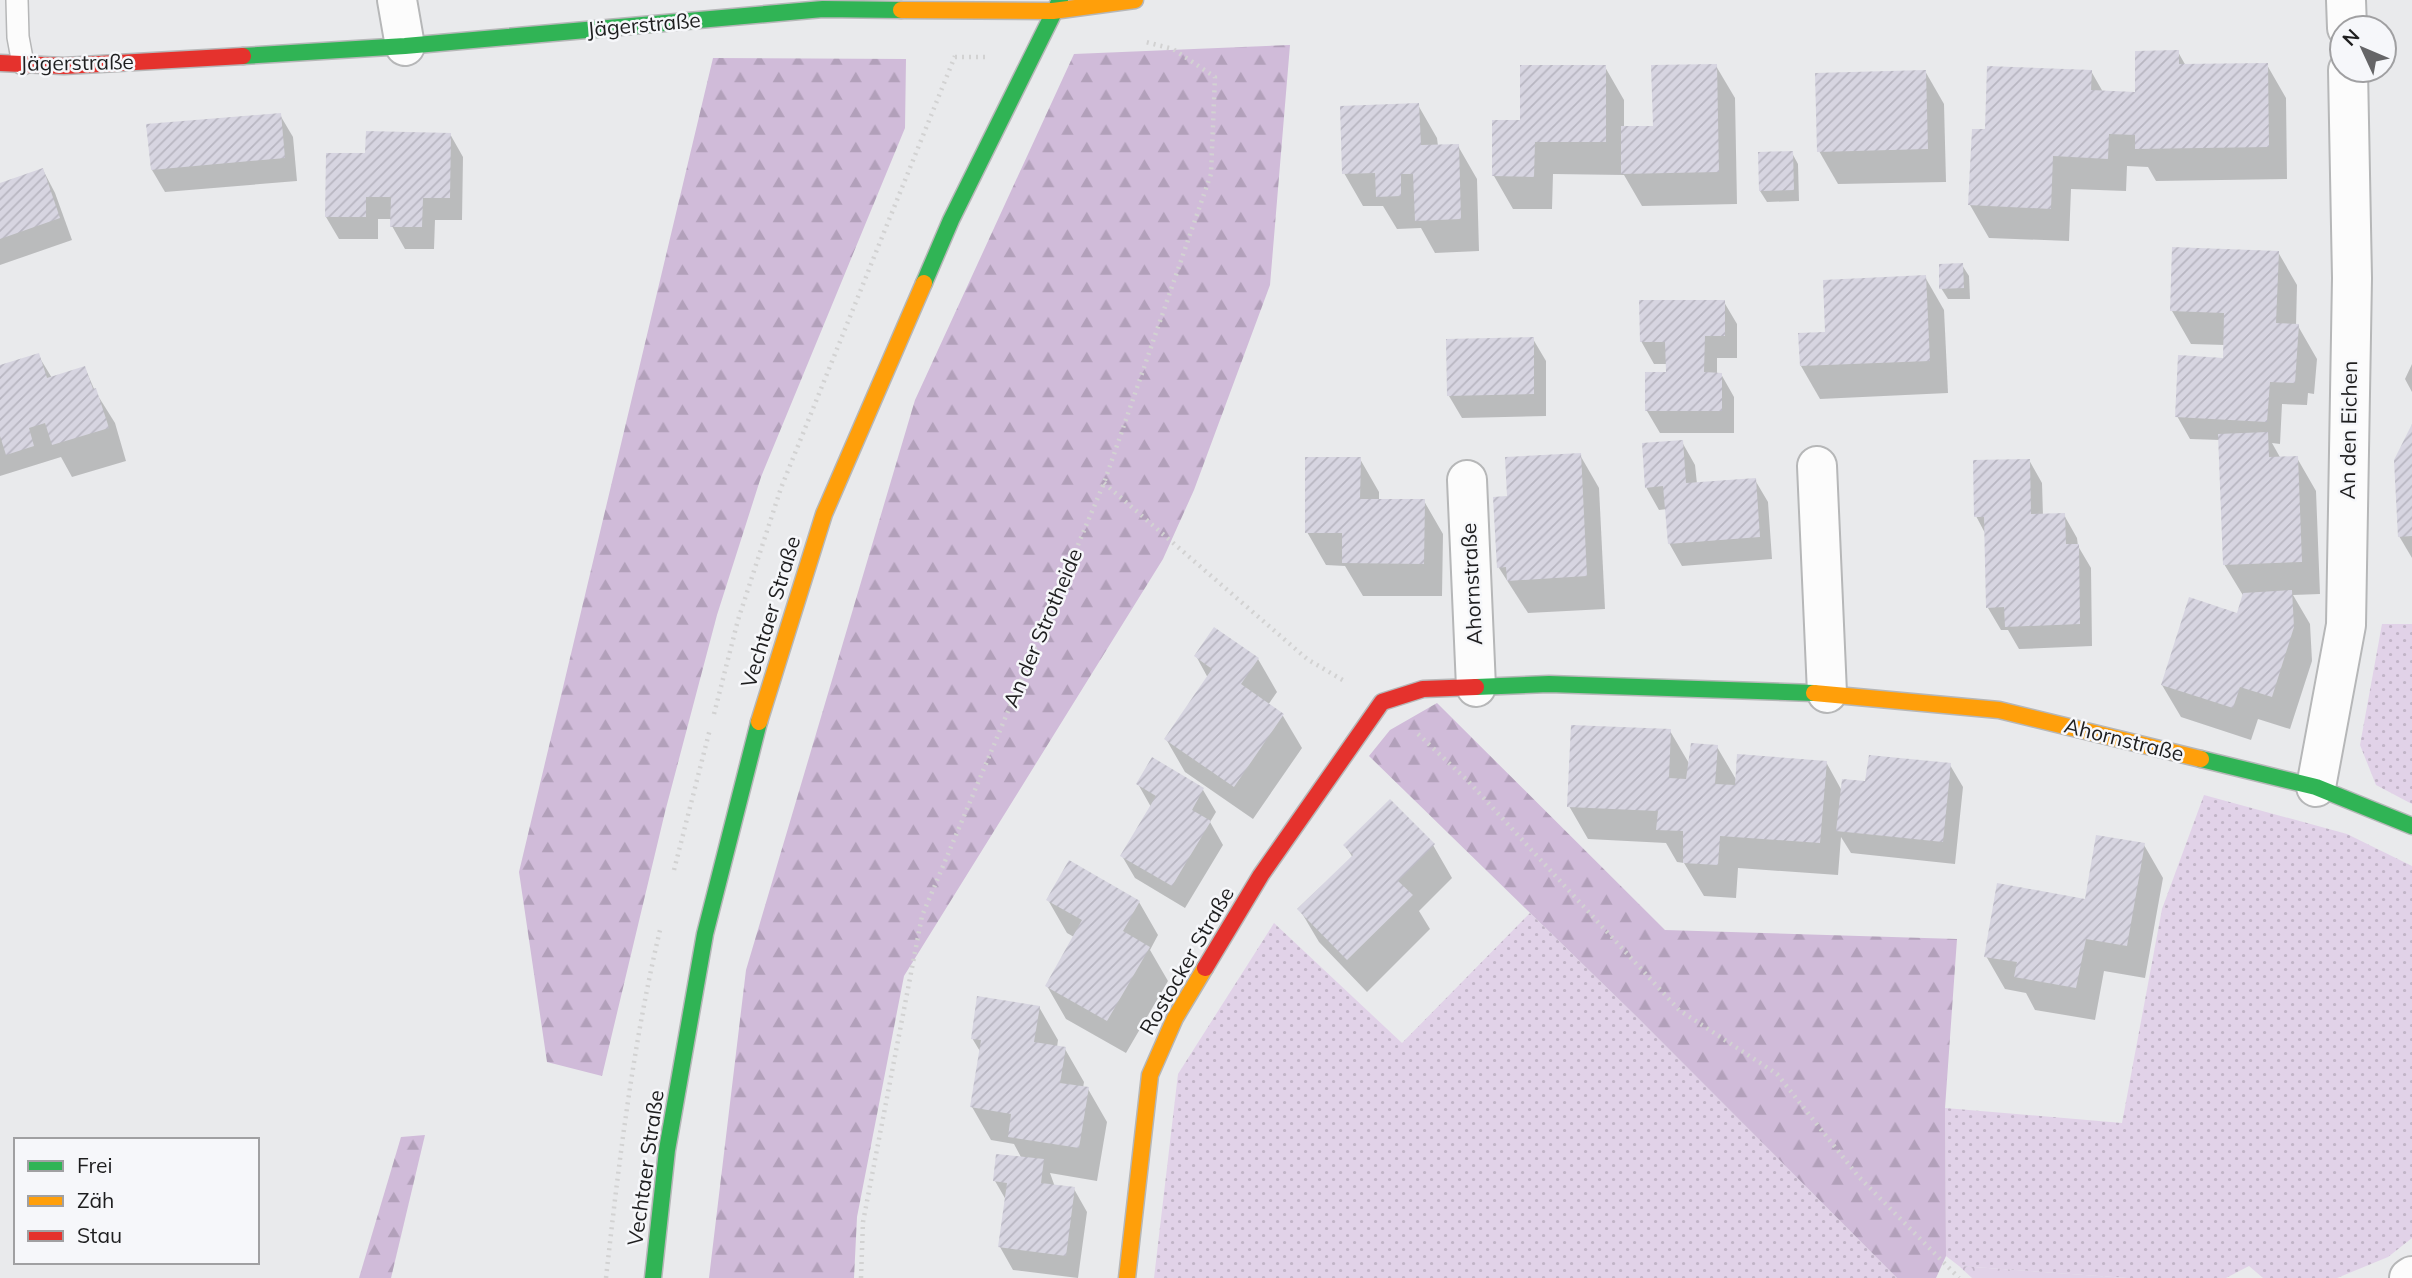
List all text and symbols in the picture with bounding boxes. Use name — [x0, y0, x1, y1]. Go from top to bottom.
street label: Jägerstraße — [586, 6, 702, 42]
north arrow — [2328, 14, 2398, 84]
text: N — [2337, 24, 2364, 51]
street label: Jägerstraße — [20, 48, 134, 76]
street label: An den Eichen — [2334, 360, 2362, 500]
street label: Ahornstraße — [1455, 522, 1487, 646]
street label: Vechtaer Straße — [735, 533, 805, 691]
street label: An der Strotheide — [997, 544, 1087, 711]
street label: Ahornstraße — [2062, 712, 2187, 766]
street label: Rostocker Straße — [1133, 882, 1239, 1039]
street label: Vechtaer Straße — [621, 1088, 669, 1248]
legend — [14, 1138, 259, 1264]
text: Frei — [77, 1152, 113, 1178]
text: Zäh — [77, 1187, 114, 1213]
text: Stau — [77, 1222, 122, 1248]

